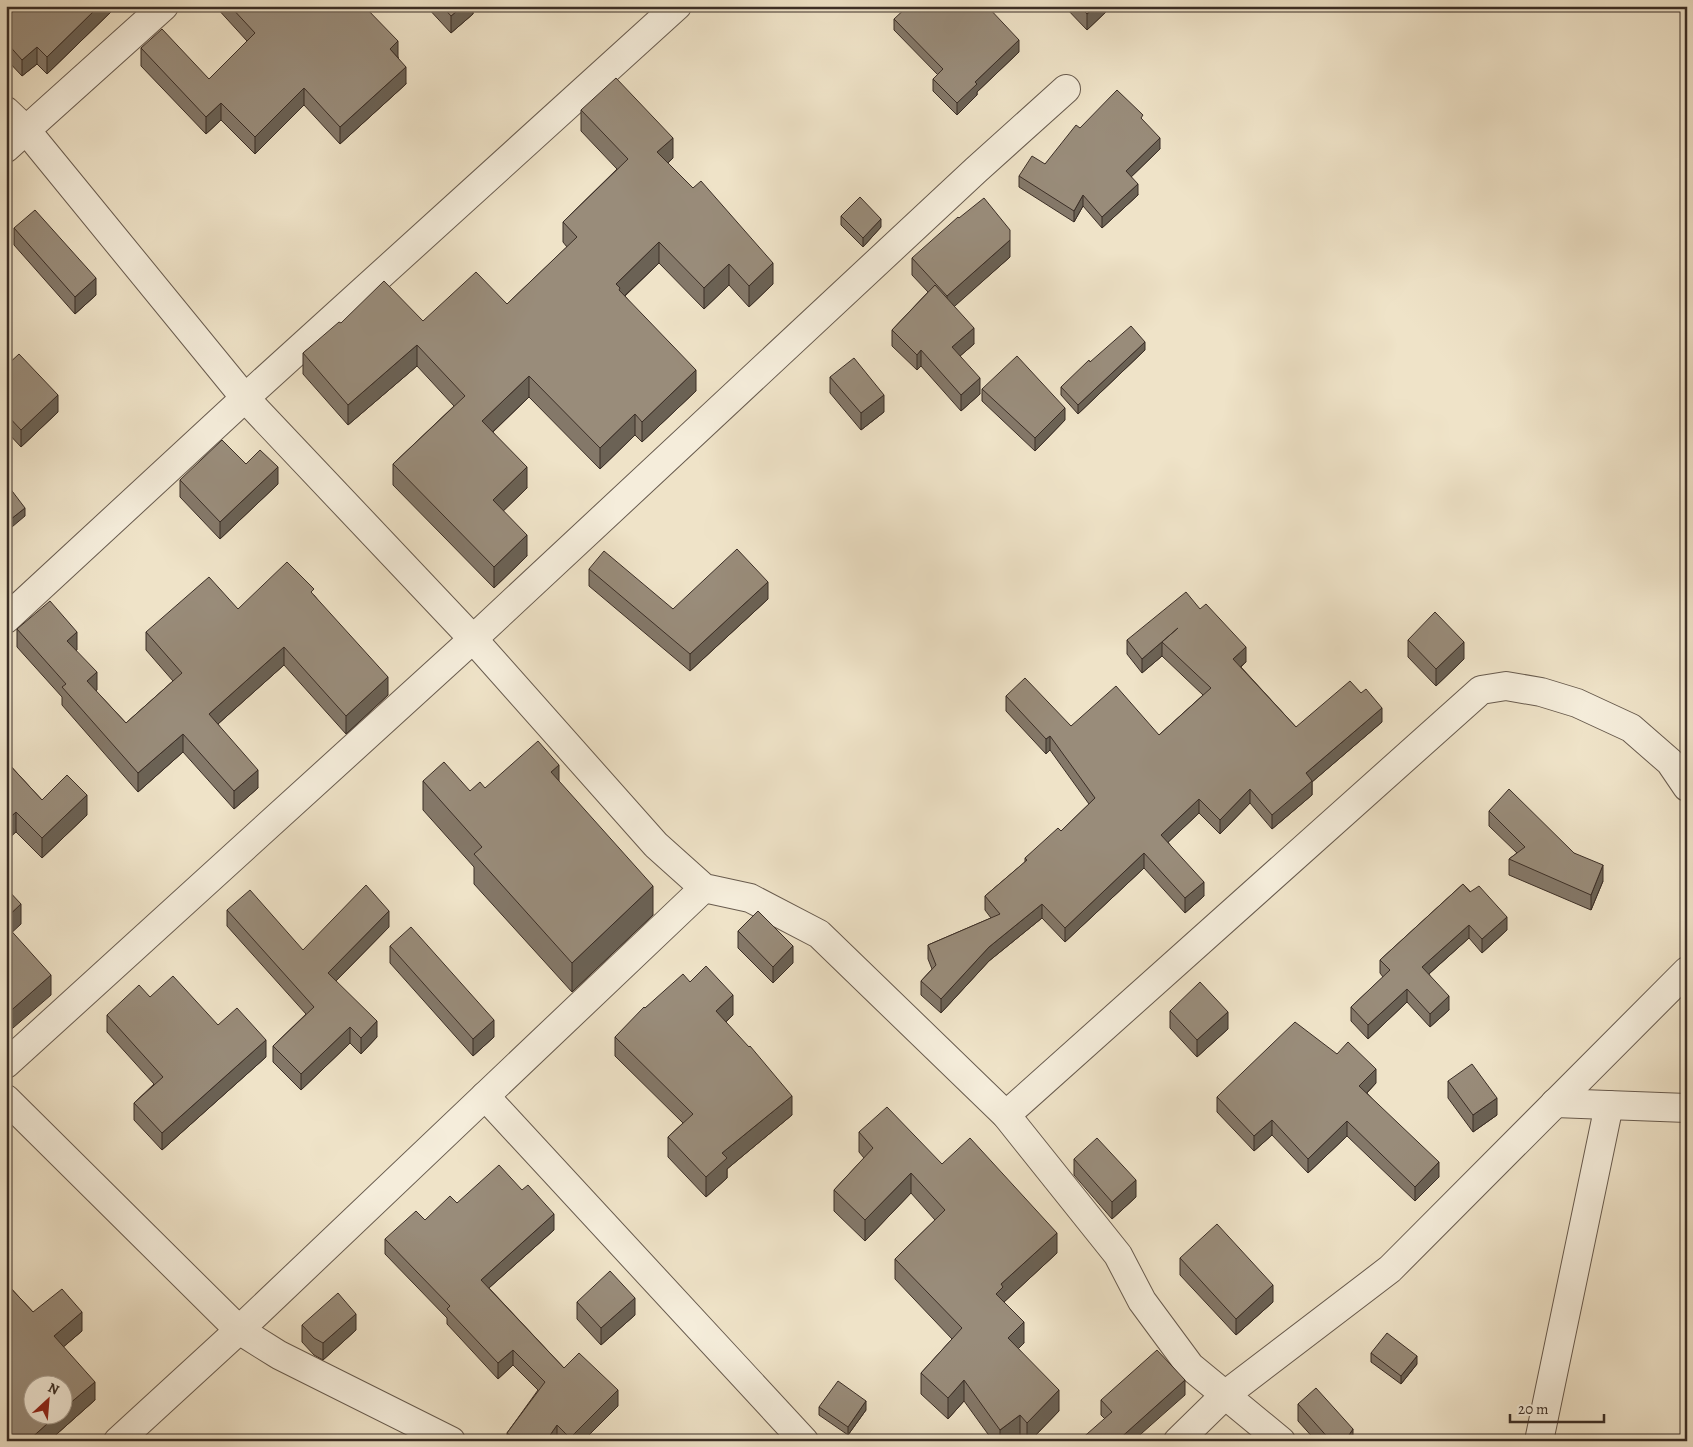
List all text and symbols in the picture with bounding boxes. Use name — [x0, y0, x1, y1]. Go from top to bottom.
north arrow — [22, 1374, 72, 1424]
text: N — [45, 1378, 62, 1400]
scale bar — [1510, 1392, 1604, 1424]
text: 20 m — [1518, 1399, 1549, 1419]

